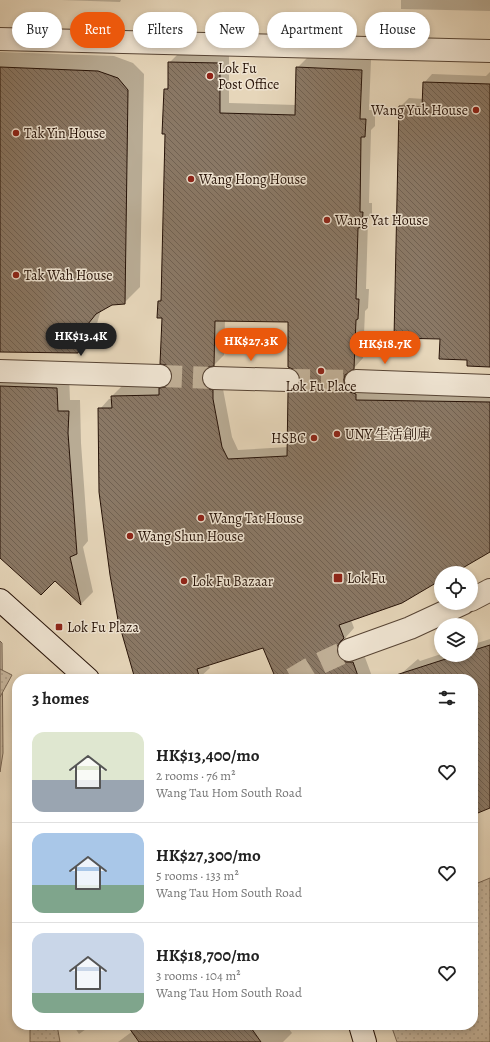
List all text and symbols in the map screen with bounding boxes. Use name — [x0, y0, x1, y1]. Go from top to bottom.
chip: Buy — [12, 12, 62, 48]
chip: Rent — [70, 12, 125, 48]
chip: Filters — [133, 12, 197, 48]
chip: New — [205, 12, 259, 48]
chip: Apartment — [267, 12, 357, 48]
chip: House — [365, 12, 430, 48]
place label: Lok Fu Post Office — [218, 59, 279, 94]
marker: Lok Fu Post Office — [205, 71, 215, 81]
place label: Wang Yuk House — [370, 101, 468, 120]
marker: Wang Yuk House — [471, 105, 481, 115]
place label: Tak Yin House — [24, 124, 105, 143]
marker: Tak Yin House — [11, 128, 21, 138]
place label: Wang Hong House — [198, 170, 306, 189]
marker: Wang Hong House — [186, 174, 196, 184]
place label: Wang Yat House — [334, 211, 428, 230]
marker: Wang Yat House — [322, 215, 332, 225]
place label: Tak Wah House — [24, 266, 113, 285]
marker: Tak Wah House — [11, 270, 21, 280]
pin: HK$13.4K — [40, 323, 122, 357]
text: HK$13.4K — [55, 327, 107, 344]
pin: HK$27.3K — [210, 328, 292, 362]
pin: HK$18.7K — [344, 331, 426, 365]
text: HK$27.3K — [224, 332, 278, 349]
text: HK$18.7K — [359, 335, 411, 352]
marker: Lok Fu Place — [316, 366, 326, 376]
place label: Lok Fu Place — [286, 377, 356, 396]
place label: UNY 生活創庫 — [345, 425, 431, 444]
place label: HSBC — [271, 429, 306, 448]
marker: UNY 生活創庫 — [332, 429, 342, 439]
marker: HSBC — [309, 433, 319, 443]
place label: Wang Tat House — [208, 509, 303, 528]
marker: Wang Tat House — [196, 513, 206, 523]
place label: Wang Shun House — [137, 527, 243, 546]
marker: Wang Shun House — [125, 531, 135, 541]
map controls — [434, 566, 478, 662]
button: locate — [434, 566, 478, 610]
place label: Lok Fu — [347, 569, 386, 588]
place label: Lok Fu Bazaar — [192, 572, 274, 591]
marker: Lok Fu — [332, 572, 344, 584]
marker: Lok Fu Bazaar — [179, 576, 189, 586]
place label: Lok Fu Plaza — [67, 618, 139, 637]
button: layers — [434, 618, 478, 662]
marker: Lok Fu Plaza — [54, 622, 64, 632]
text: 3 homes — [32, 687, 89, 710]
icon: filters — [436, 687, 458, 709]
text: HK$13,400/mo — [156, 744, 259, 767]
icon: home — [64, 748, 112, 796]
icon: heart — [436, 761, 458, 783]
text: 2 rooms · 76 m² — [156, 767, 235, 784]
text: Wang Tau Hom South Road — [156, 784, 302, 801]
text: HK$27,300/mo — [156, 844, 261, 867]
icon: home — [64, 849, 112, 897]
icon: heart — [436, 862, 458, 884]
text: 5 rooms · 133 m² — [156, 867, 239, 884]
text: Wang Tau Hom South Road — [156, 884, 302, 901]
text: HK$18,700/mo — [156, 944, 260, 967]
icon: home — [64, 949, 112, 997]
icon: heart — [436, 962, 458, 984]
text: 3 rooms · 104 m² — [156, 967, 240, 984]
text: Wang Tau Hom South Road — [156, 984, 302, 1001]

